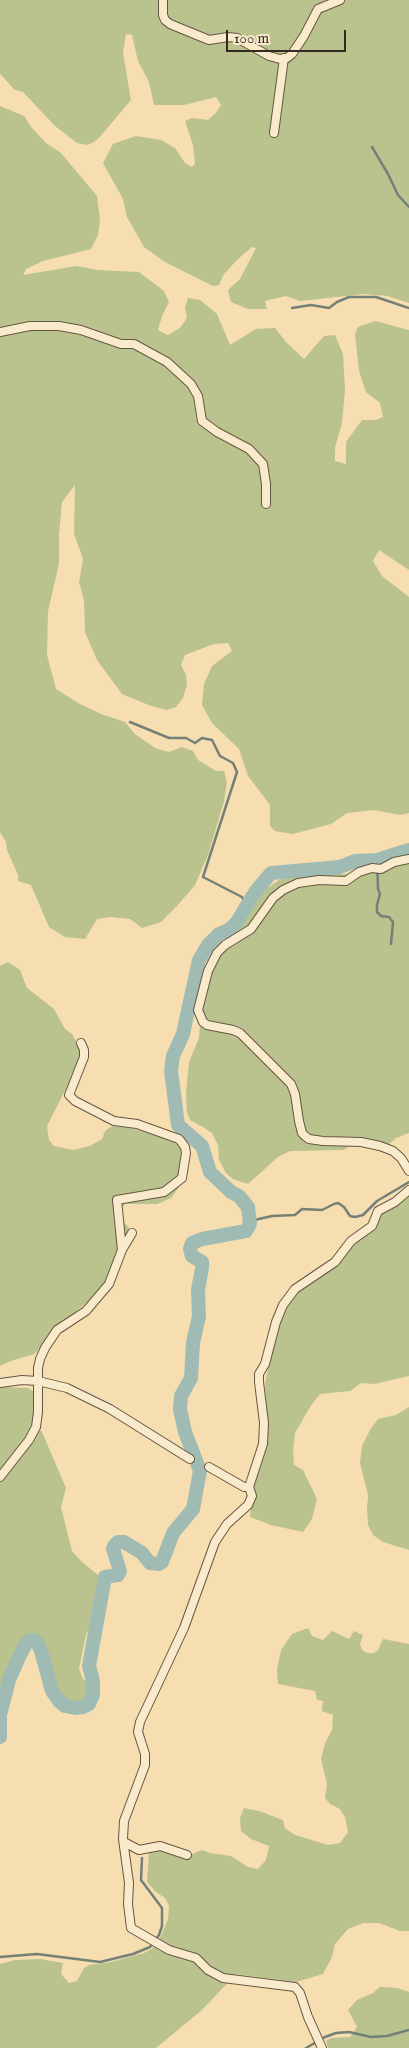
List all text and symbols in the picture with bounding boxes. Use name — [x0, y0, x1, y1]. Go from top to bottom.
scale bar — [229, 20, 349, 52]
text: 100 m — [234, 29, 269, 48]

